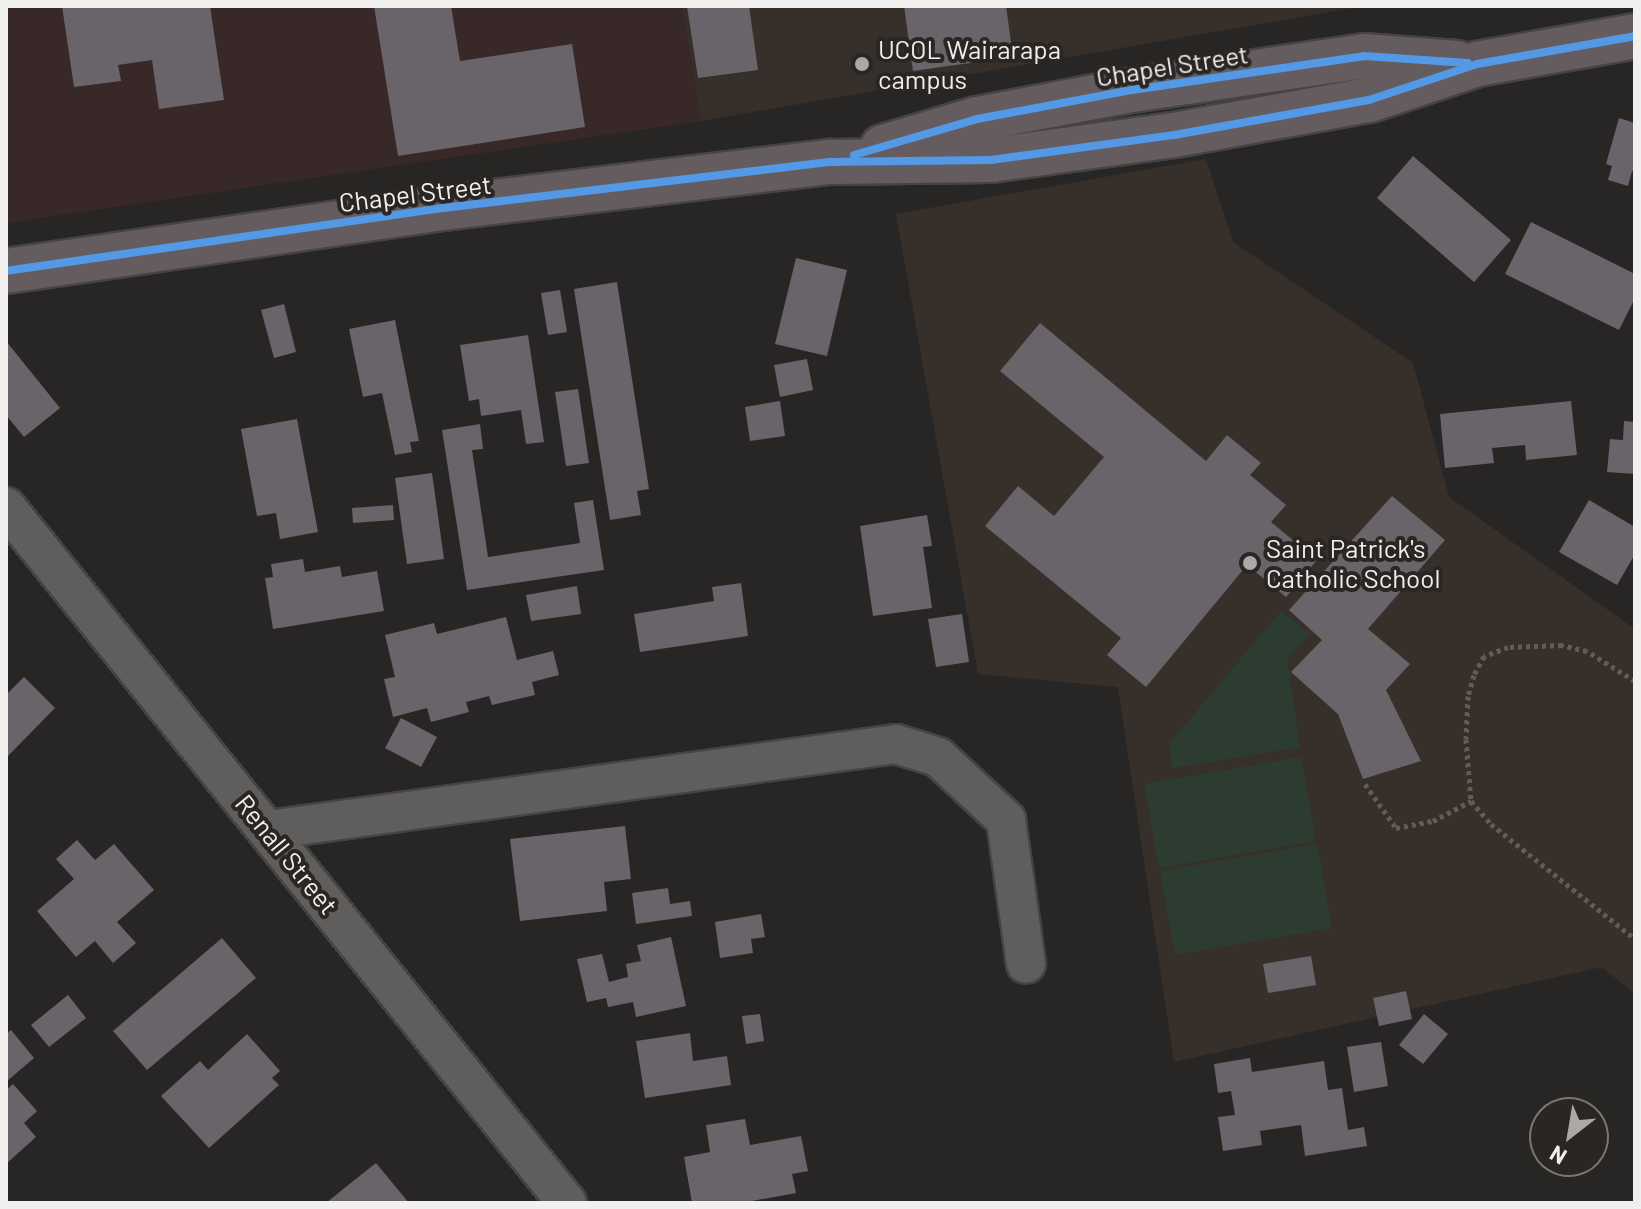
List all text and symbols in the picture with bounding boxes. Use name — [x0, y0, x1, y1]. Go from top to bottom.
place label: UCOL Wairarapa campus — [878, 33, 1061, 94]
street label: Chapel Street — [1094, 38, 1250, 92]
marker: UCOL Wairarapa campus — [853, 55, 871, 73]
street label: Chapel Street — [337, 168, 493, 218]
place label: Saint Patrick's Catholic School — [1266, 532, 1440, 594]
marker: Saint Patrick's Catholic School — [1241, 554, 1259, 572]
street label: Renall Street — [229, 788, 345, 920]
north arrow — [1529, 1097, 1609, 1177]
text: N — [1545, 1141, 1571, 1171]

